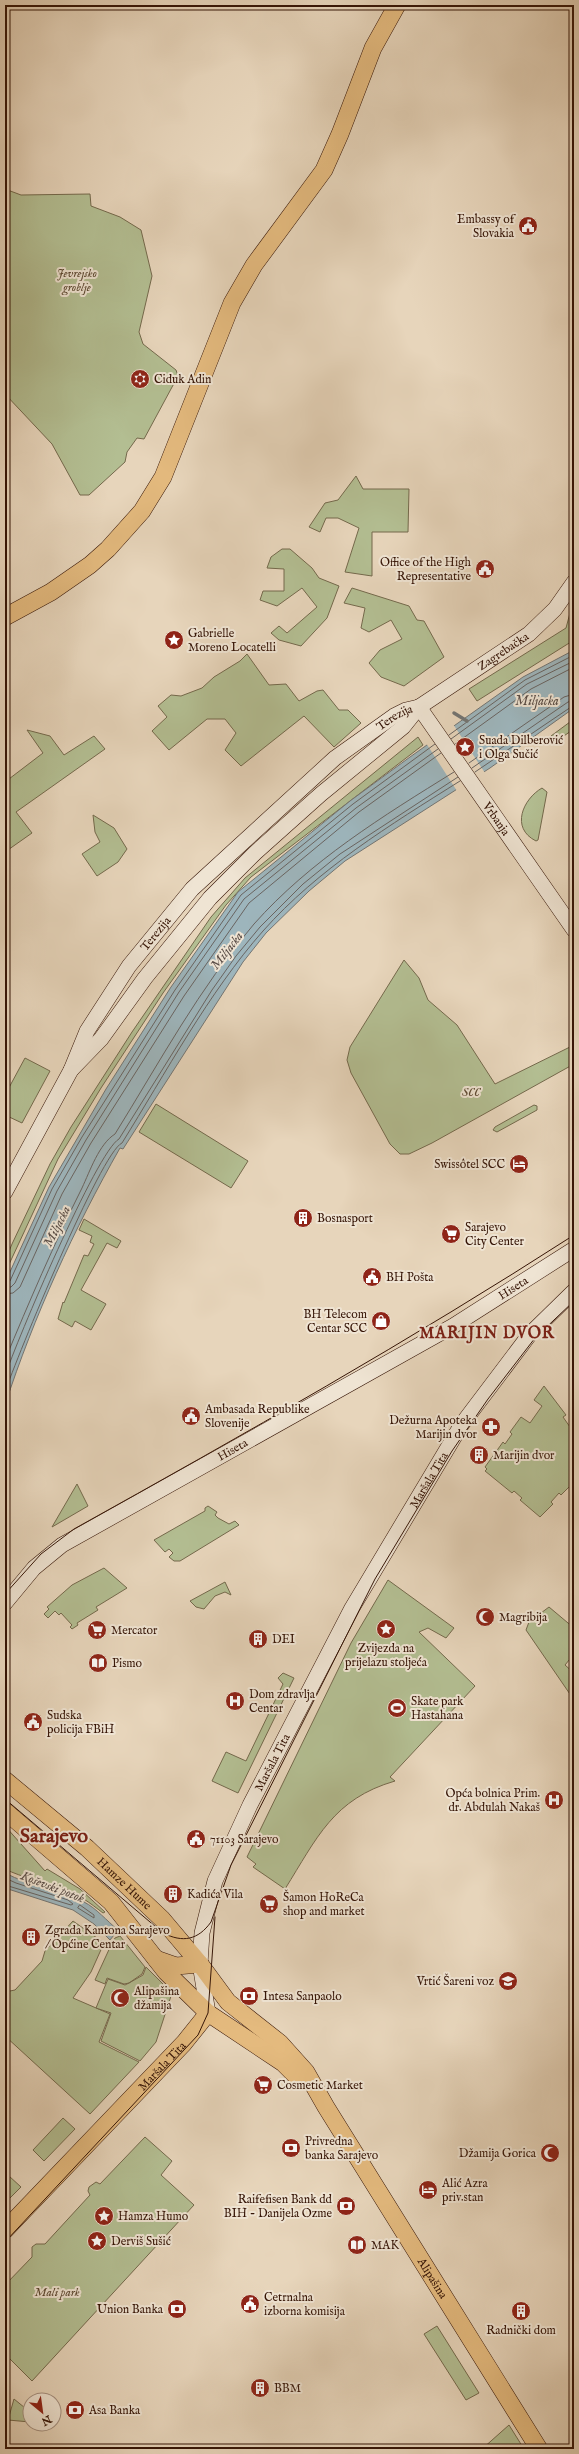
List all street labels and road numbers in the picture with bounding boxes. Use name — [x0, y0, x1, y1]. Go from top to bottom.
street label: Zagrebačka — [475, 629, 533, 674]
street label: Terezija — [374, 702, 415, 734]
street label: Vrbanja — [479, 798, 514, 839]
street label: Terezija — [137, 913, 175, 954]
street label: Hiseta — [496, 1273, 532, 1303]
street label: Hiseta — [215, 1435, 251, 1464]
street label: Maršala Tita — [406, 1449, 452, 1511]
street label: Maršala Tita — [251, 1731, 294, 1794]
street label: Hamze Hume — [94, 1854, 155, 1913]
street label: Maršala Tita — [135, 2038, 190, 2094]
street label: Alipašina — [413, 2254, 451, 2302]

